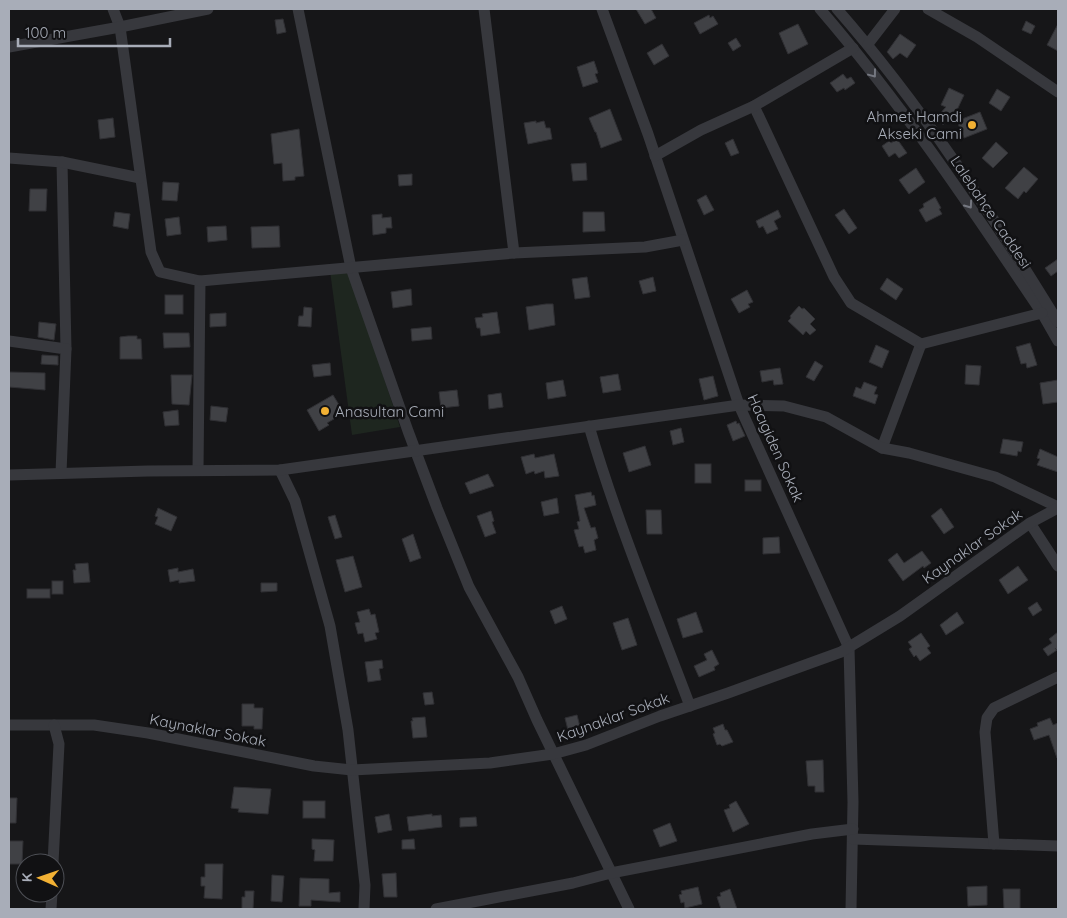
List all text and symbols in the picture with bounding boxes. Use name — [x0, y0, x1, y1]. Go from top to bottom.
scale bar — [18, 15, 170, 47]
text: 100 m — [25, 23, 66, 42]
one-way arrow — [867, 68, 876, 77]
place label: Ahmet Hamdi Akseki Cami — [867, 107, 962, 143]
marker: Ahmet Hamdi Akseki Cami — [966, 119, 978, 131]
street label: Lalebahçe Caddesi — [946, 152, 1036, 272]
one-way arrow — [963, 199, 972, 209]
street label: Hacıgiden Sokak — [744, 391, 808, 505]
place label: Anasultan Cami — [335, 402, 444, 421]
marker: Anasultan Cami — [319, 405, 331, 417]
street label: Kaynaklar Sokak — [918, 504, 1026, 588]
street label: Kaynaklar Sokak — [554, 688, 672, 746]
street label: Kaynaklar Sokak — [148, 709, 268, 751]
north arrow — [15, 853, 65, 903]
text: K — [18, 873, 36, 882]

